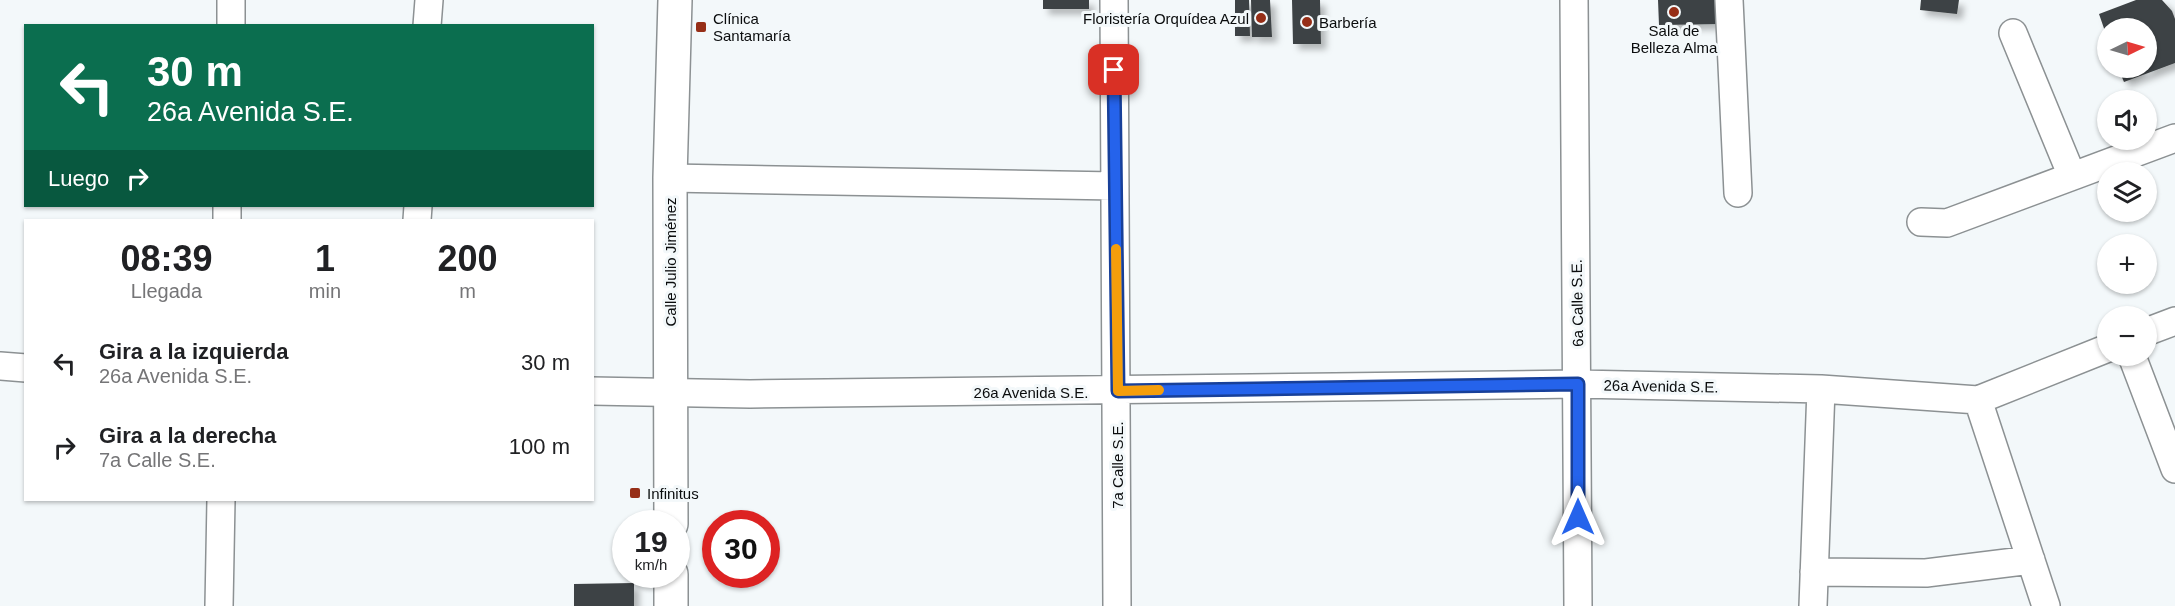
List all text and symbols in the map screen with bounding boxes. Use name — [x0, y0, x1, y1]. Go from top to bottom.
marker: Sala de Belleza Alma — [1667, 5, 1681, 19]
place label: Clínica Santamaría — [713, 10, 791, 44]
place label: Floristería Orquídea Azul — [1083, 10, 1249, 27]
marker: Floristería Orquídea Azul — [1254, 11, 1268, 25]
place label: Barbería — [1319, 14, 1377, 31]
marker: Barbería — [1300, 15, 1314, 29]
north arrow — [2097, 18, 2157, 78]
map controls — [2097, 18, 2157, 366]
marker: Clínica Santamaría — [694, 20, 708, 34]
place label: Sala de Belleza Alma — [1631, 22, 1718, 56]
pin — [1088, 44, 1139, 95]
icon: left — [48, 48, 126, 126]
text: 30 m — [147, 48, 243, 95]
icon: arrive — [1097, 53, 1130, 86]
button: sound — [2097, 90, 2157, 150]
text: 26a Avenida S.E. — [147, 97, 354, 127]
icon: right — [121, 162, 154, 195]
button: layers — [2097, 162, 2157, 222]
text: Luego — [48, 166, 109, 191]
street label: Calle Julio Jiménez — [662, 197, 679, 327]
button: + — [2097, 234, 2157, 294]
text: 08:39 — [120, 238, 212, 279]
text: 1 — [315, 238, 335, 279]
text: 200 — [437, 238, 498, 279]
street label: 6a Calle S.E. — [1568, 259, 1586, 347]
text: Llegada — [131, 280, 202, 302]
text: min — [309, 280, 341, 302]
text: m — [459, 280, 476, 302]
button: − — [2097, 306, 2157, 366]
text: Gira a la izquierda — [99, 339, 289, 364]
icon: left — [48, 347, 81, 380]
text: 30 m — [521, 350, 570, 375]
text: 26a Avenida S.E. — [99, 365, 252, 387]
street label: 26a Avenida S.E. — [1603, 376, 1719, 396]
street label: 26a Avenida S.E. — [974, 384, 1088, 401]
street label: 7a Calle S.E. — [1109, 421, 1126, 509]
text: Gira a la derecha — [99, 423, 276, 448]
icon: right — [48, 431, 81, 464]
text: 100 m — [509, 434, 570, 459]
text: 7a Calle S.E. — [99, 449, 216, 471]
place label: Infinitus — [647, 485, 699, 502]
position arrow — [1546, 485, 1610, 549]
marker: Infinitus — [628, 486, 642, 500]
speed limit sign: 30 — [702, 510, 780, 588]
text: 19 — [634, 525, 668, 558]
text: km/h — [635, 556, 667, 573]

